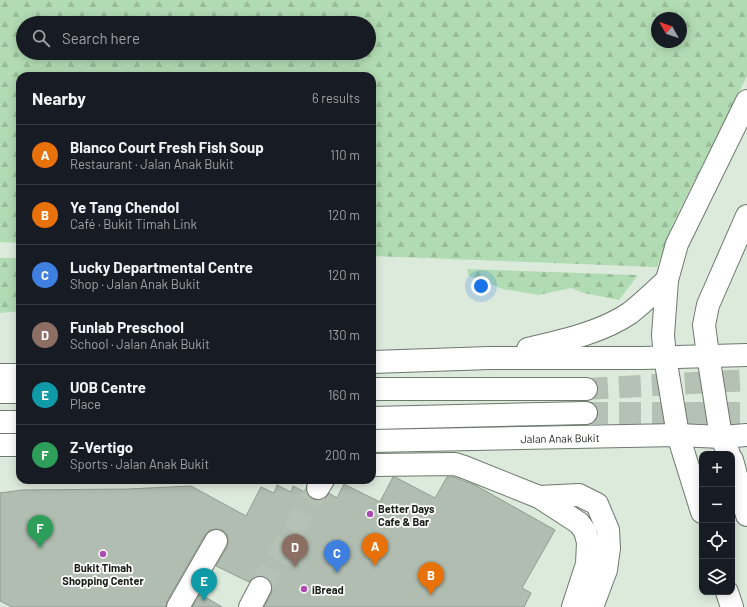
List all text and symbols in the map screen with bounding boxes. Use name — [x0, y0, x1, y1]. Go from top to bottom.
north arrow — [651, 12, 687, 48]
search box — [16, 16, 376, 60]
icon: search — [30, 27, 52, 49]
text: Search here — [62, 29, 140, 47]
text: Nearby — [32, 88, 86, 108]
text: 6 results — [312, 90, 360, 106]
text: Blanco Court Fresh Fish Soup — [70, 138, 264, 156]
text: A — [41, 147, 49, 163]
text: 110 m — [330, 147, 360, 163]
text: Restaurant · Jalan Anak Bukit — [70, 156, 234, 172]
text: Ye Tang Chendol — [70, 198, 179, 216]
text: B — [41, 207, 49, 223]
text: 120 m — [328, 207, 360, 223]
text: Café · Bukit Timah Link — [70, 216, 197, 232]
text: Lucky Departmental Centre — [70, 258, 253, 276]
text: C — [41, 267, 49, 283]
text: 120 m — [328, 267, 360, 283]
text: Shop · Jalan Anak Bukit — [70, 276, 200, 292]
your location — [471, 276, 491, 296]
text: Funlab Preschool — [70, 318, 184, 336]
text: D — [41, 327, 49, 343]
text: 130 m — [328, 327, 360, 343]
text: School · Jalan Anak Bukit — [70, 336, 210, 352]
text: UOB Centre — [70, 378, 146, 396]
text: E — [41, 387, 49, 403]
text: 160 m — [328, 387, 360, 403]
text: Place — [70, 396, 101, 412]
street label: Jalan Anak Bukit — [520, 431, 600, 445]
text: Z-Vertigo — [70, 438, 133, 456]
text: F — [41, 447, 49, 463]
text: 200 m — [325, 447, 360, 463]
map controls — [699, 451, 735, 595]
button: + — [699, 451, 735, 487]
text: Sports · Jalan Anak Bukit — [70, 456, 209, 472]
button: − — [699, 487, 735, 523]
place label: Better Days Cafe & Bar — [378, 502, 435, 528]
marker: Better Days Cafe & Bar — [365, 509, 375, 519]
pin: F — [27, 515, 53, 548]
button: locate — [699, 523, 735, 559]
pin: A — [362, 533, 388, 566]
pin: D — [282, 534, 308, 567]
pin: C — [324, 540, 350, 573]
marker: Bukit Timah Shopping Center — [98, 549, 108, 559]
button: layers — [699, 559, 735, 595]
place label: Bukit Timah Shopping Center — [62, 561, 144, 587]
pin: B — [418, 562, 444, 595]
pin: E — [191, 568, 217, 601]
place label: iBread — [312, 583, 344, 596]
marker: iBread — [299, 584, 309, 594]

